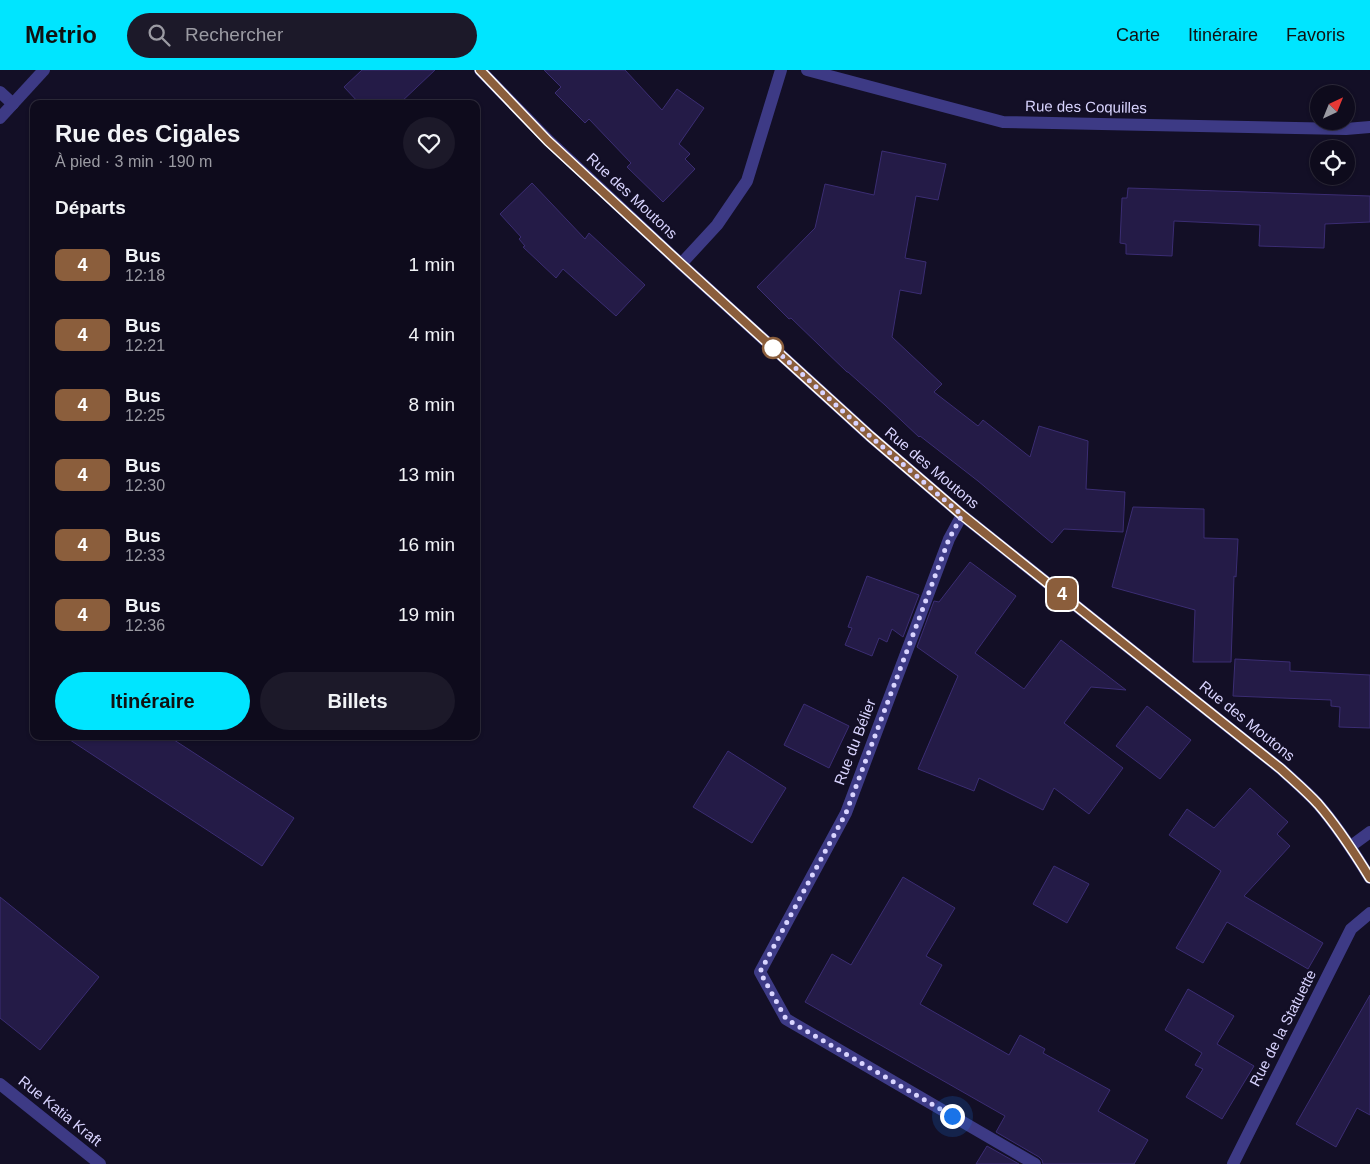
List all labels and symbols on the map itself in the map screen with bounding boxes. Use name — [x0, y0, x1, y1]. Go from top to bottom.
north arrow — [1310, 85, 1355, 130]
street label: Rue des Coquilles — [1025, 97, 1147, 116]
street label: Rue des Moutons — [584, 149, 681, 242]
unlabelled marker — [762, 337, 784, 359]
street label: Rue des Moutons — [882, 423, 983, 512]
line badge: 4 — [1046, 578, 1078, 610]
street label: Rue des Moutons — [1196, 677, 1298, 764]
street label: Rue du Bélier — [830, 696, 879, 787]
street label: Rue de la Statuette — [1246, 967, 1319, 1089]
street label: Rue Katia Kraft — [15, 1072, 106, 1150]
your location — [940, 1104, 965, 1129]

